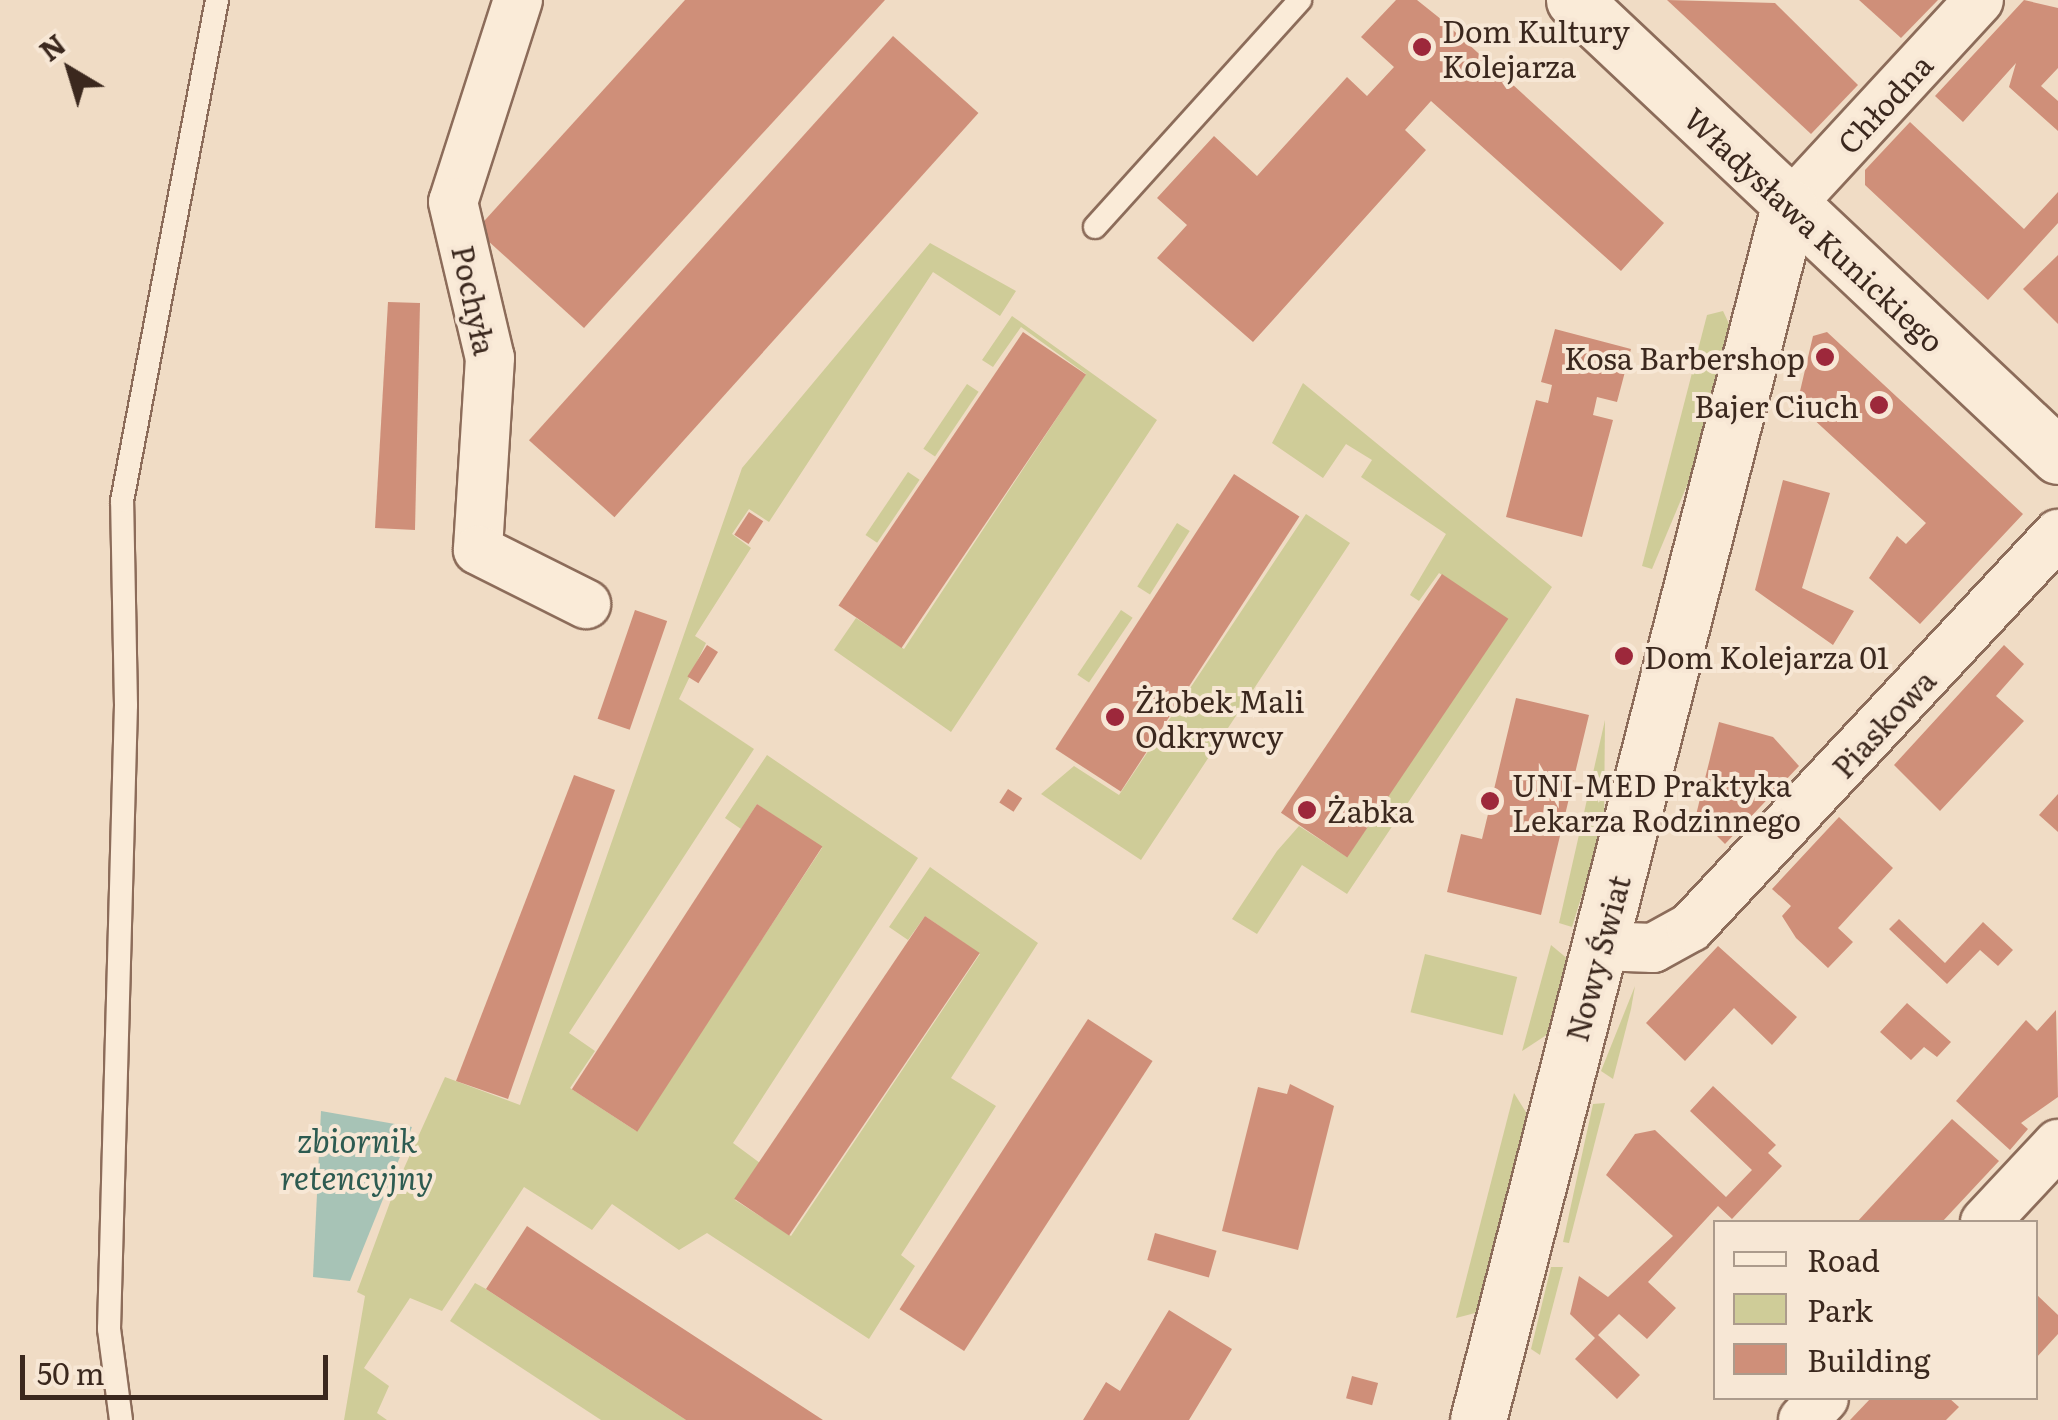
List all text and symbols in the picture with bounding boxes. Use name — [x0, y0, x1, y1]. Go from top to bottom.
place label: Dom Kultury Kolejarza — [1442, 12, 1630, 82]
north arrow — [20, 20, 120, 120]
text: N — [29, 23, 74, 70]
marker: Dom Kultury Kolejarza — [1411, 36, 1433, 58]
street label: Chłodna — [1829, 46, 1939, 160]
street label: Władysława Kunickiego — [1678, 99, 1952, 359]
street label: Pochyła — [446, 242, 504, 358]
place label: Kosa Barbershop — [1564, 339, 1805, 375]
marker: Kosa Barbershop — [1814, 346, 1836, 368]
place label: Bajer Ciuch — [1694, 387, 1859, 423]
marker: Bajer Ciuch — [1868, 394, 1890, 416]
place label: Dom Kolejarza 01 — [1644, 638, 1889, 674]
marker: Dom Kolejarza 01 — [1613, 645, 1635, 667]
street label: Piaskowa — [1824, 662, 1942, 784]
place label: Żłobek Mali Odkrywcy — [1135, 682, 1305, 752]
marker: Żłobek Mali Odkrywcy — [1104, 706, 1126, 728]
place label: UNI-MED Praktyka Lekarza Rodzinnego — [1512, 766, 1801, 836]
marker: UNI-MED Praktyka Lekarza Rodzinnego — [1477, 788, 1503, 814]
place label: Żabka — [1327, 792, 1414, 828]
marker: Żabka — [1296, 799, 1318, 821]
street label: Nowy Świat — [1558, 871, 1636, 1045]
water label: zbiornik retencyjny — [281, 1121, 433, 1196]
legend — [1713, 1220, 2038, 1400]
text: Road — [1807, 1237, 1880, 1281]
text: Park — [1807, 1287, 1873, 1331]
scale bar — [25, 1335, 332, 1397]
text: Building — [1807, 1337, 1931, 1381]
text: 50 m — [37, 1350, 105, 1394]

